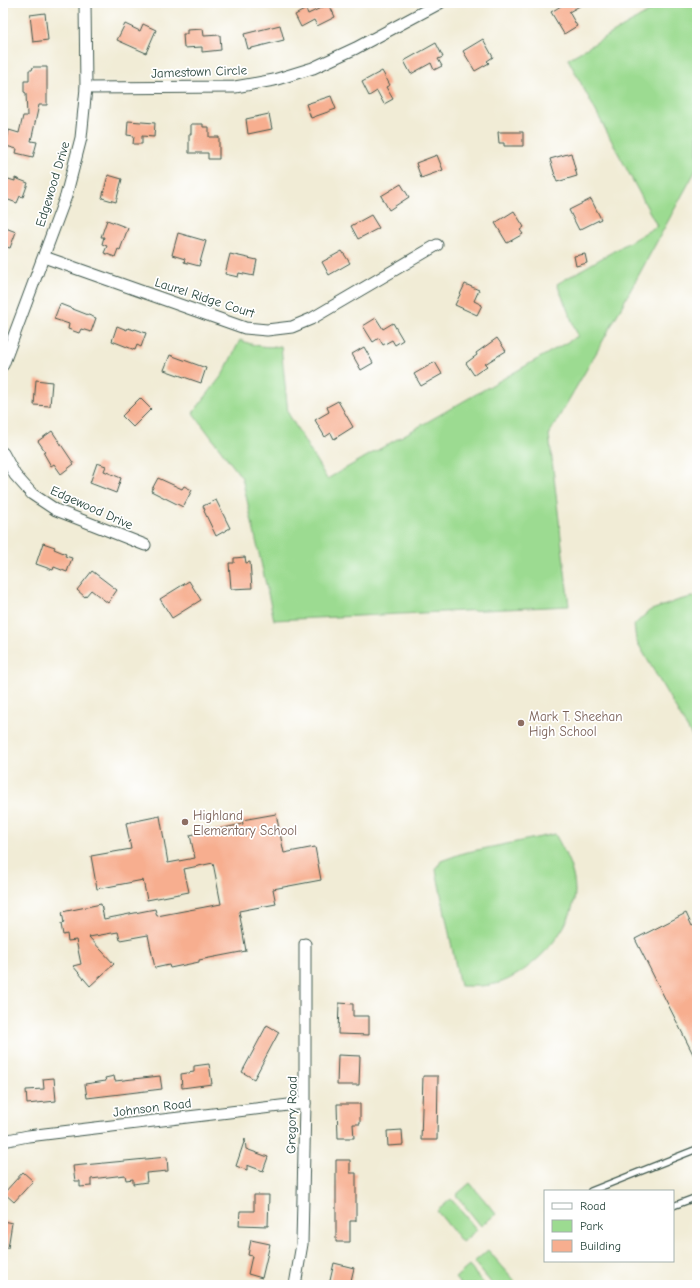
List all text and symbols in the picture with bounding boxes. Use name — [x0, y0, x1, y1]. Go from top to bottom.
street label: Jamestown Circle — [151, 62, 248, 81]
street label: Edgewood Drive — [32, 139, 73, 229]
street label: Laurel Ridge Court — [153, 274, 258, 321]
street label: Edgewood Drive — [48, 483, 136, 533]
place label: Mark T. Sheehan High School — [529, 709, 622, 739]
marker: Mark T. Sheehan High School — [516, 718, 526, 728]
place label: Highland Elementary School — [193, 808, 297, 838]
marker: Highland Elementary School — [180, 817, 190, 827]
street label: Gregory Road — [283, 1076, 300, 1154]
street label: Johnson Road — [112, 1095, 192, 1120]
legend — [544, 1190, 674, 1262]
text: Road — [580, 1199, 606, 1213]
text: Park — [580, 1219, 603, 1233]
text: Building — [580, 1239, 621, 1253]

